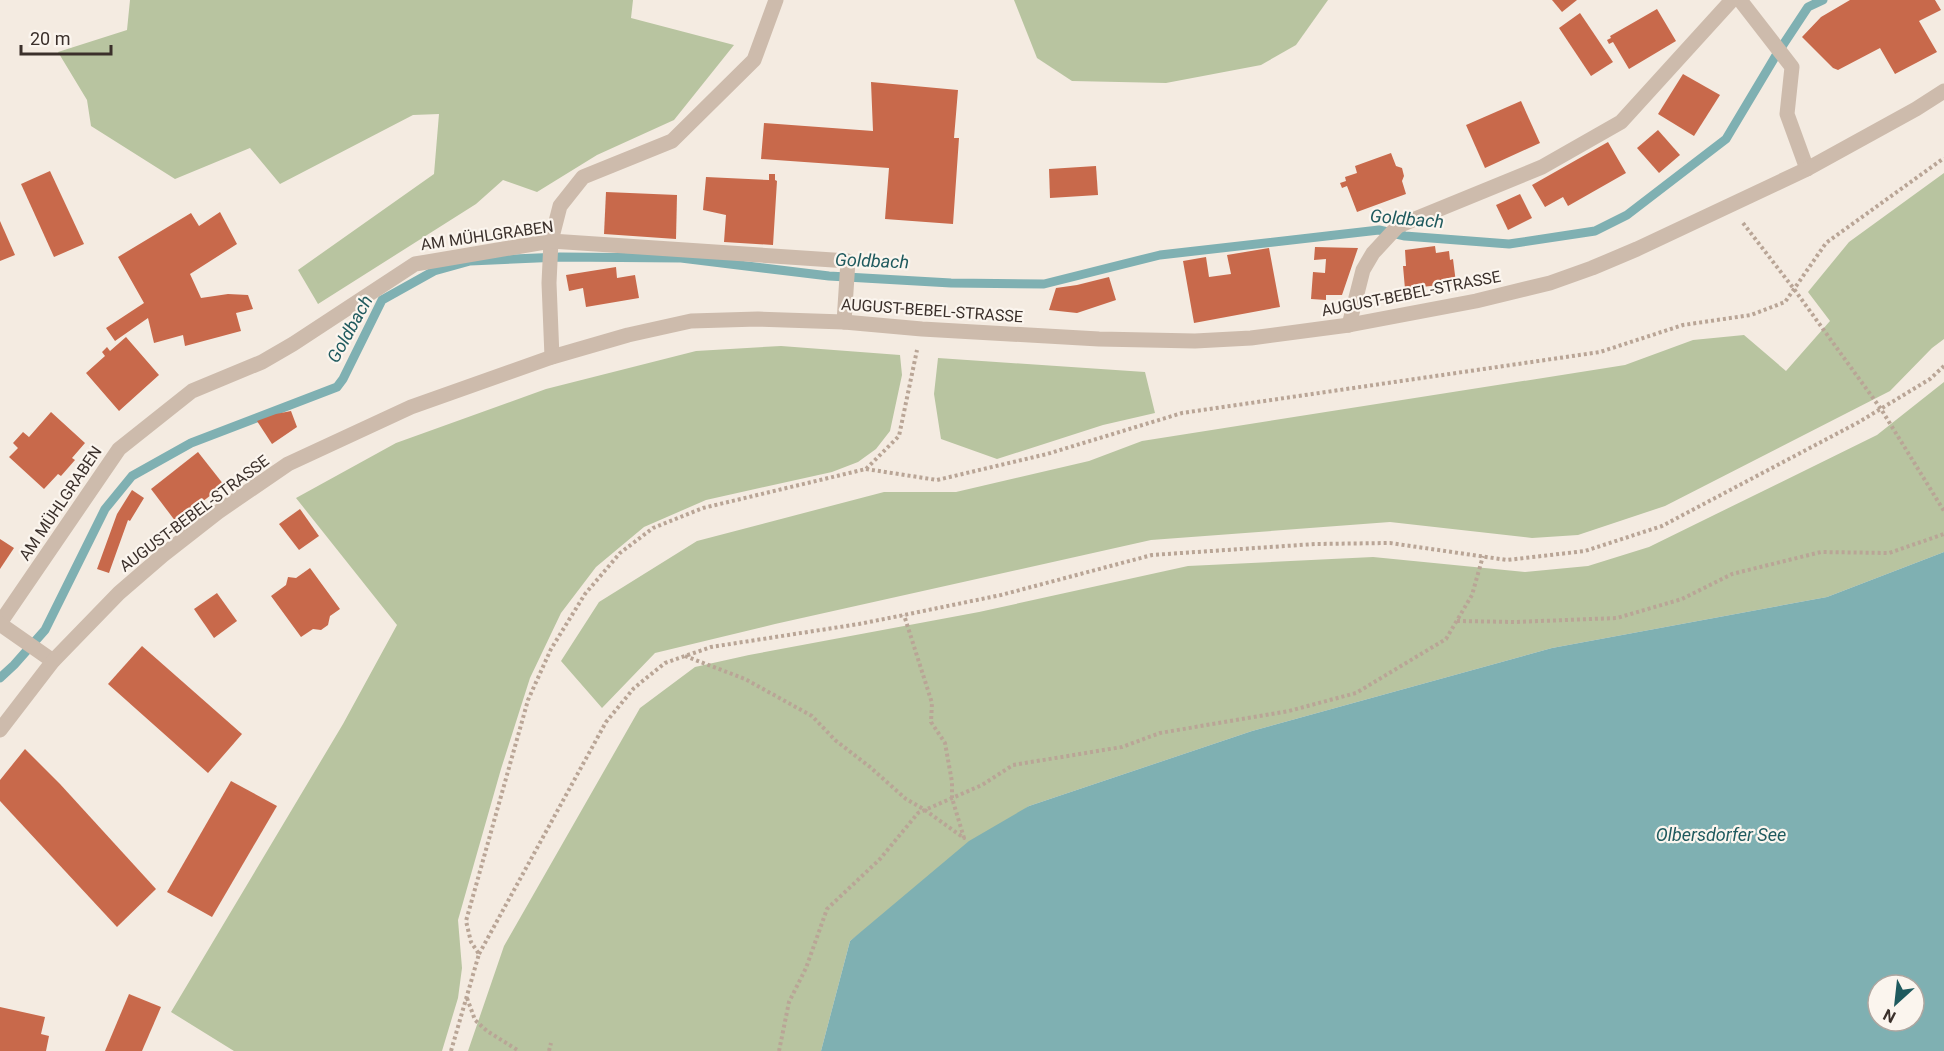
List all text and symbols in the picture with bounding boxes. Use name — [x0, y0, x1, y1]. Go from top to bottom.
scale bar — [21, 18, 111, 56]
text: 20 m — [30, 28, 70, 49]
water label: Goldbach — [1369, 205, 1445, 232]
street label: AM MÜHLGRABEN — [419, 217, 555, 254]
water label: Goldbach — [835, 249, 909, 272]
street label: AUGUST-BEBEL-STRASSE — [1320, 267, 1502, 320]
water label: Goldbach — [322, 291, 377, 366]
street label: AUGUST-BEBEL-STRASSE — [840, 295, 1024, 326]
street label: AM MÜHLGRABEN — [15, 442, 106, 564]
street label: AUGUST-BEBEL-STRASSE — [116, 451, 273, 576]
water label: Olbersdorfer See — [1656, 824, 1786, 845]
north arrow — [1866, 973, 1926, 1033]
text: N — [1880, 1005, 1899, 1027]

